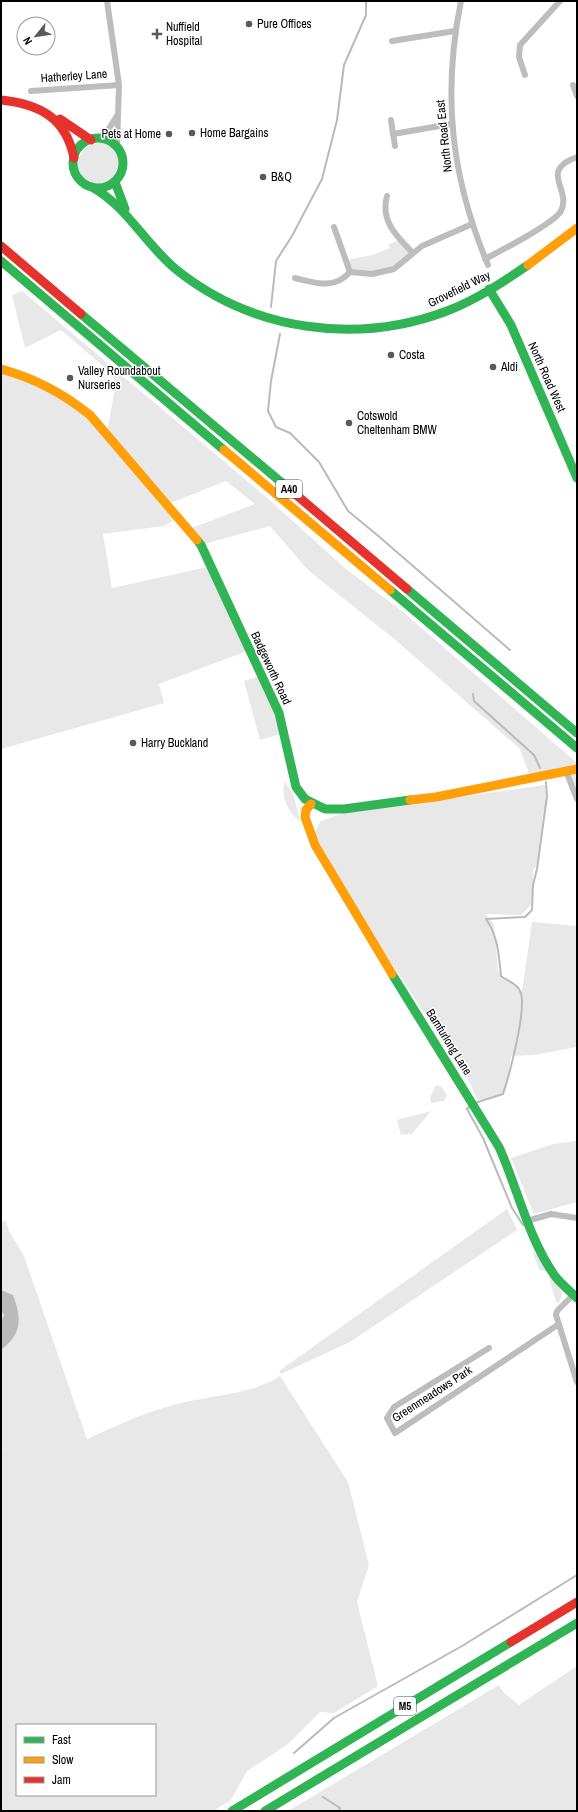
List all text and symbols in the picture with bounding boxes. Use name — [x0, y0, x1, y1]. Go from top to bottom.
north arrow — [16, 16, 56, 56]
place label: Pure Offices — [257, 16, 312, 32]
place label: Nuffield Hospital — [166, 19, 202, 49]
marker: Pure Offices — [244, 19, 254, 29]
marker: Nuffield Hospital — [151, 28, 163, 40]
text: N — [20, 35, 35, 47]
street label: Hatherley Lane — [40, 66, 108, 86]
street label: North Road East — [432, 99, 456, 173]
place label: Home Bargains — [200, 125, 268, 141]
place label: Pets at Home — [101, 126, 161, 142]
marker: Home Bargains — [187, 128, 197, 138]
marker: Pets at Home — [164, 129, 174, 139]
place label: B&Q — [271, 169, 292, 185]
marker: B&Q — [258, 172, 268, 182]
street label: Grovefield Way — [425, 267, 493, 311]
street label: North Road West — [524, 339, 570, 415]
place label: Costa — [399, 347, 425, 363]
marker: Costa — [386, 350, 396, 360]
place label: Aldi — [500, 359, 518, 375]
marker: Aldi — [488, 362, 498, 372]
place label: Valley Roundabout Nurseries — [78, 363, 161, 393]
marker: Valley Roundabout Nurseries — [65, 373, 75, 383]
place label: Cotswold Cheltenham BMW — [357, 408, 438, 438]
marker: Cotswold Cheltenham BMW — [344, 418, 354, 428]
road number: A40 — [276, 480, 302, 498]
street label: Badgeworth Road — [247, 629, 295, 707]
place label: Harry Buckland — [141, 735, 208, 751]
marker: Harry Buckland — [128, 738, 138, 748]
street label: Bamfurlong Lane — [422, 1006, 476, 1078]
street label: Greenmeadows Park — [389, 1362, 475, 1426]
road number: M5 — [394, 1697, 416, 1715]
legend — [16, 1724, 156, 1796]
text: Fast — [52, 1732, 71, 1748]
text: Slow — [52, 1752, 74, 1768]
text: Jam — [52, 1772, 71, 1788]

